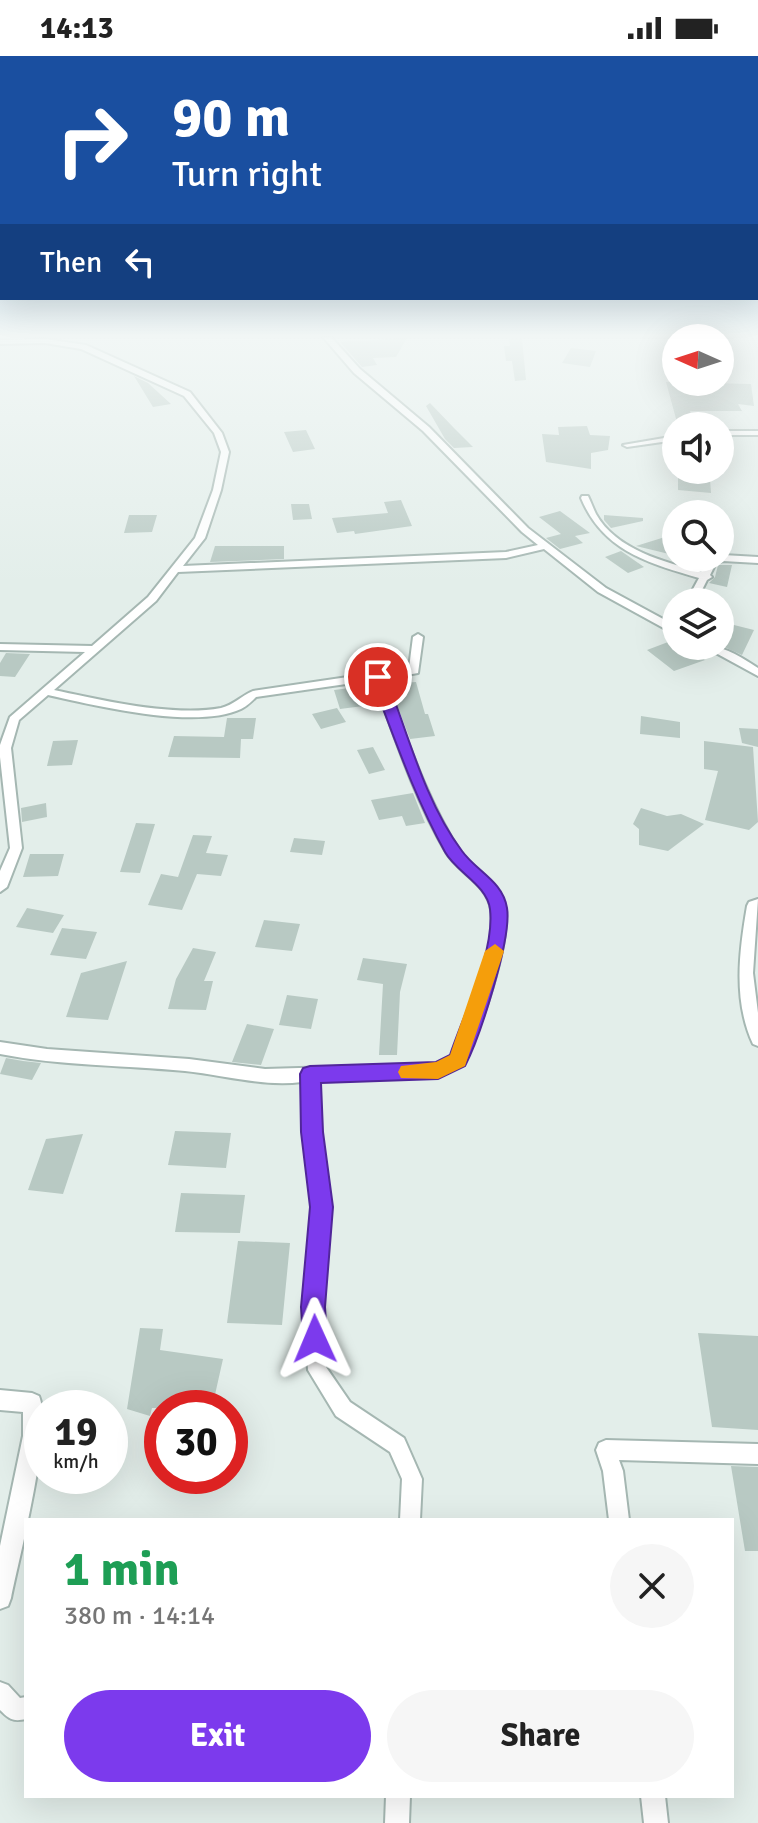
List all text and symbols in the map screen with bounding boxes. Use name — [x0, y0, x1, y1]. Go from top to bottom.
text: 14:13 — [40, 10, 114, 47]
text: 90 m — [172, 83, 290, 152]
icon: right — [40, 88, 144, 192]
text: Turn right — [172, 152, 322, 197]
icon: left — [118, 240, 162, 284]
text: Then — [40, 244, 102, 281]
north arrow — [662, 324, 734, 396]
map controls — [662, 324, 734, 660]
button: sound — [662, 412, 734, 484]
button: search — [662, 500, 734, 572]
button: layers — [662, 588, 734, 660]
pin — [344, 643, 412, 711]
icon: arrive — [356, 655, 400, 699]
position arrow — [273, 1297, 357, 1381]
speed limit sign: 30 — [144, 1390, 248, 1494]
text: 19 — [54, 1407, 98, 1457]
text: km/h — [53, 1449, 99, 1474]
text: 1 min — [64, 1540, 180, 1599]
button: close — [610, 1544, 694, 1628]
text: 380 m · 14:14 — [64, 1600, 215, 1632]
button: Exit — [64, 1690, 371, 1782]
button: Share — [387, 1690, 694, 1782]

